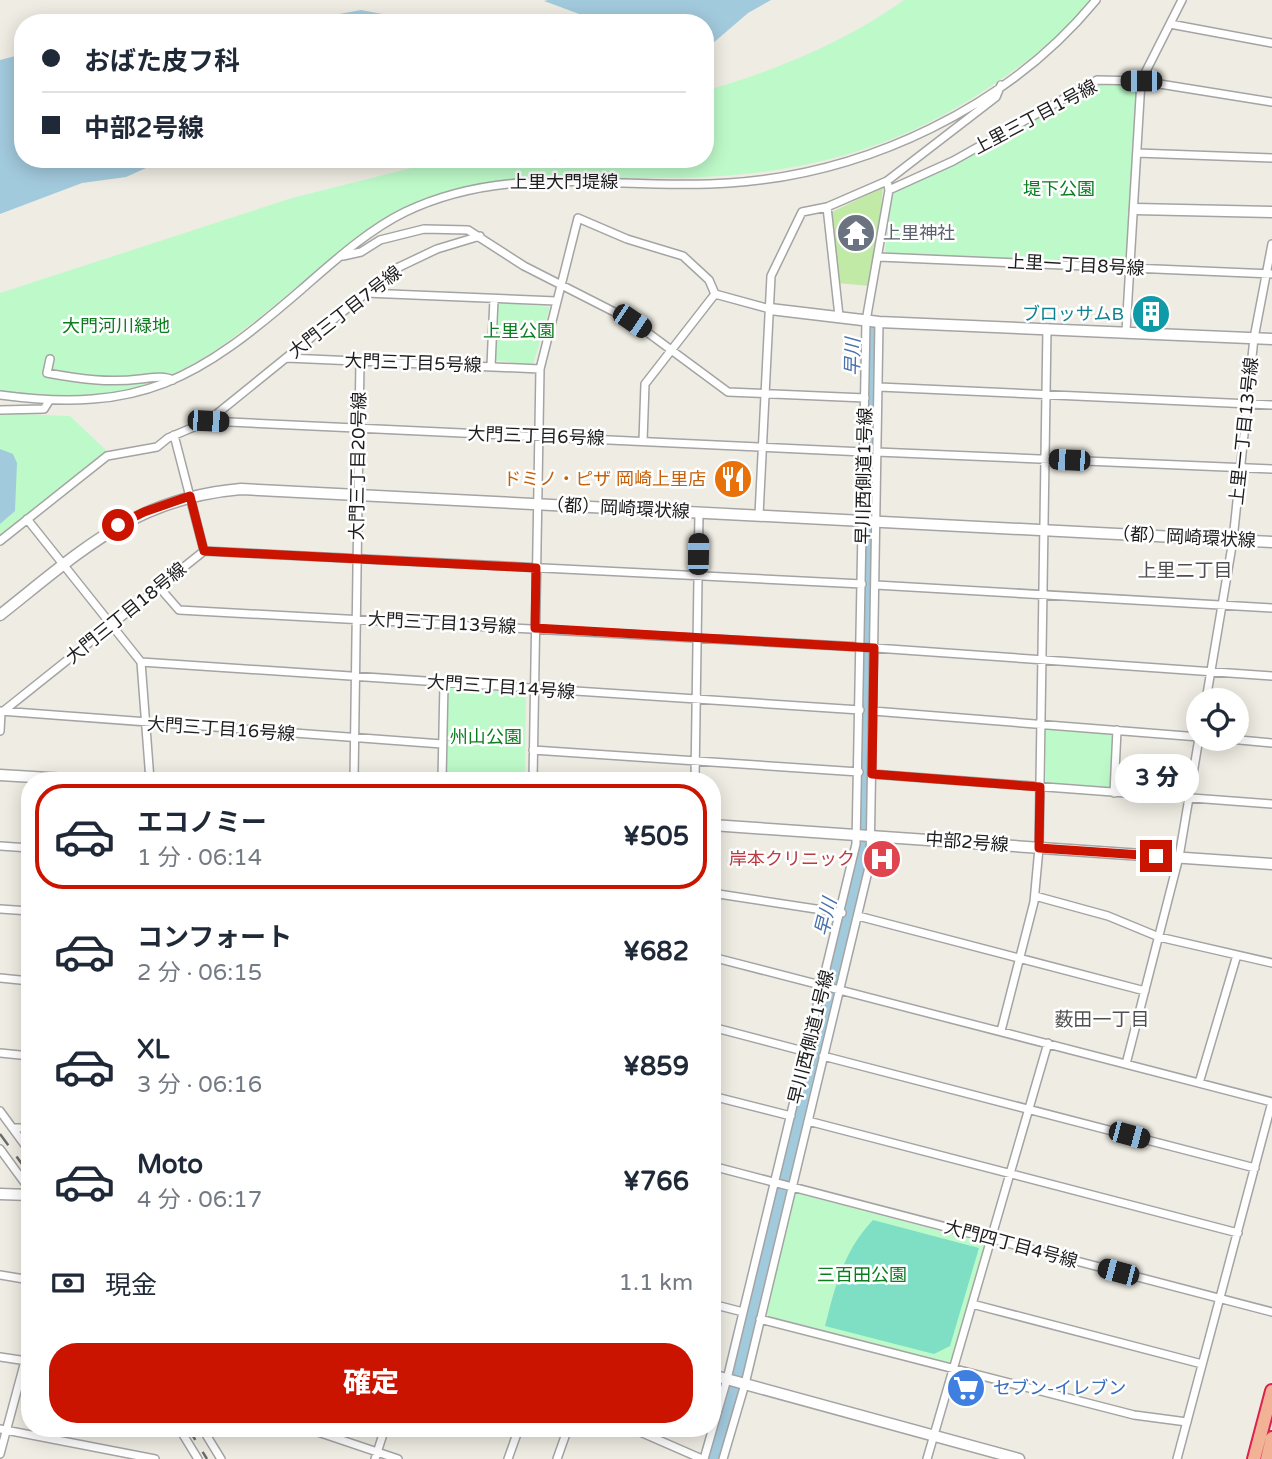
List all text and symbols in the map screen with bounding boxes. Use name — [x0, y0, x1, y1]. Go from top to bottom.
text: おばた皮フ科 — [84, 46, 240, 77]
car — [1121, 71, 1163, 92]
street label: 上里三丁目1号線 — [969, 75, 1101, 159]
text: 中部2号線 — [84, 113, 204, 144]
street label: 上里大門堤線 — [510, 171, 618, 193]
park label: 堤下公園 — [1023, 178, 1095, 200]
temple icon: 上里神社 — [835, 212, 877, 254]
place label: 上里神社 — [883, 222, 955, 244]
street label: 上里一丁目8号線 — [1007, 250, 1145, 280]
street label: 大門三丁目7号線 — [284, 261, 406, 363]
building icon: ブロッサムB — [1130, 293, 1172, 335]
car — [609, 301, 656, 341]
place label: ブロッサムB — [1022, 303, 1124, 325]
park label: 大門河川緑地 — [62, 315, 170, 337]
park label: 上里公園 — [483, 320, 555, 342]
water label: 早川 — [842, 336, 864, 376]
street label: 大門三丁目5号線 — [344, 350, 482, 376]
street label: 上里一丁目13号線 — [1225, 356, 1263, 506]
street label: 大門三丁目20号線 — [346, 392, 370, 540]
street label: 早川西側道1号線 — [852, 407, 876, 545]
car — [187, 409, 230, 433]
street label: 大門三丁目6号線 — [467, 423, 605, 449]
car — [1048, 449, 1091, 471]
restaurant icon: ドミノ・ピザ 岡崎上里店 — [712, 458, 754, 500]
place label: ドミノ・ピザ 岡崎上里店 — [503, 468, 706, 490]
street label: （都）岡崎環状線 — [546, 493, 690, 523]
route start — [102, 509, 134, 541]
street label: （都）岡崎環状線 — [1112, 522, 1256, 552]
car — [688, 533, 709, 575]
street label: 大門三丁目18号線 — [61, 558, 191, 668]
district label: 上里二丁目 — [1137, 560, 1233, 582]
street label: 大門三丁目13号線 — [367, 608, 517, 638]
street label: 大門三丁目14号線 — [426, 671, 576, 703]
map controls — [1186, 688, 1249, 751]
button: locate — [1186, 688, 1249, 751]
street label: 大門三丁目16号線 — [146, 713, 296, 745]
park label: 州山公園 — [450, 726, 522, 748]
callout: 3 分 — [1114, 754, 1198, 804]
text: 3 分 — [1135, 764, 1179, 792]
icon: car — [53, 805, 116, 868]
text: エコノミー — [137, 807, 267, 838]
text: ¥505 — [623, 821, 689, 852]
street label: 中部2号線 — [925, 828, 1009, 856]
hospital icon: 岸本クリニック — [861, 838, 903, 880]
route end — [1140, 840, 1172, 872]
text: 1 分 · 06:14 — [137, 844, 262, 872]
place label: 岸本クリニック — [729, 848, 855, 870]
water label: 早川 — [811, 894, 842, 938]
icon: car — [53, 920, 116, 983]
text: コンフォート — [137, 922, 292, 953]
text: ¥682 — [623, 936, 689, 967]
text: 2 分 · 06:15 — [137, 959, 262, 987]
street label: 早川西側道1号線 — [784, 968, 838, 1106]
district label: 薮田一丁目 — [1054, 1009, 1150, 1031]
text: XL — [137, 1034, 169, 1065]
icon: car — [53, 1035, 116, 1098]
text: ¥859 — [623, 1051, 689, 1082]
text: 3 分 · 06:16 — [137, 1071, 262, 1099]
car — [1106, 1119, 1153, 1151]
text: Moto — [137, 1149, 203, 1180]
icon: car — [53, 1150, 116, 1213]
text: ¥766 — [623, 1166, 689, 1197]
text: 4 分 · 06:17 — [137, 1186, 262, 1214]
street label: 大門四丁目4号線 — [942, 1216, 1080, 1272]
car — [1095, 1256, 1142, 1288]
icon: cash — [49, 1264, 87, 1302]
park label: 三百田公園 — [817, 1264, 907, 1286]
text: 1.1 km — [619, 1269, 693, 1297]
text: 現金 — [105, 1270, 157, 1301]
button: 確定 — [49, 1343, 693, 1423]
supermarket icon: セブン-イレブン — [945, 1367, 987, 1409]
place label: セブン-イレブン — [993, 1377, 1126, 1399]

